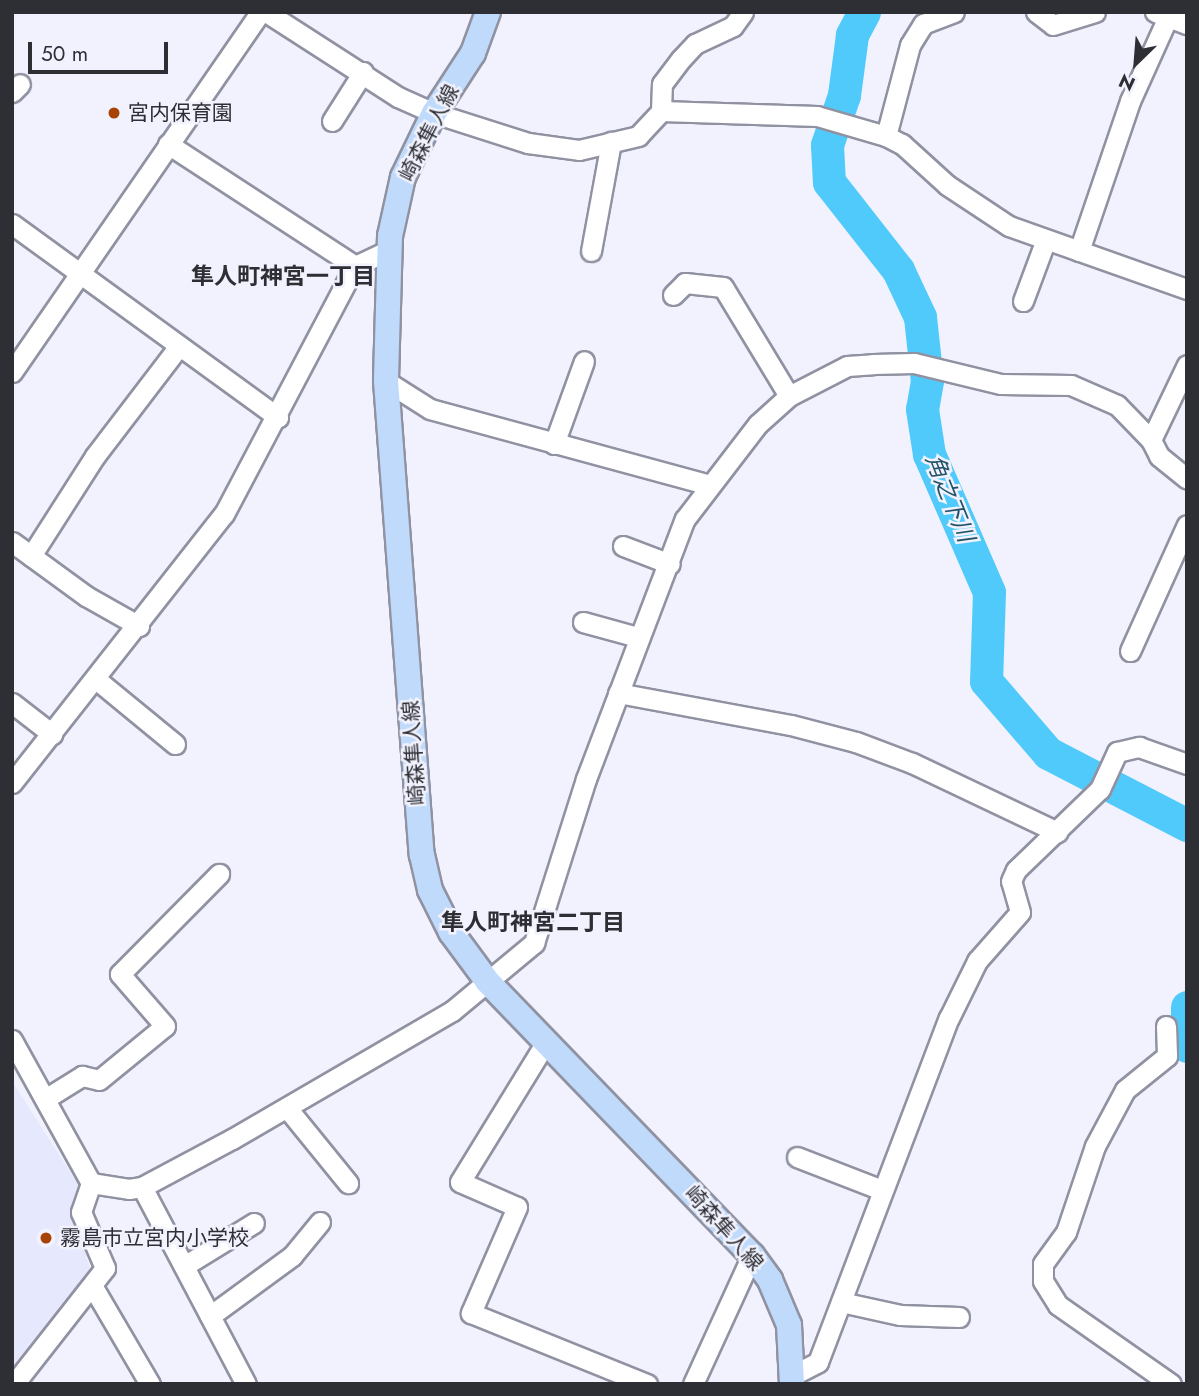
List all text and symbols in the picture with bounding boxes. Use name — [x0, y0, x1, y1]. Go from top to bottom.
scale bar — [32, 28, 172, 72]
north arrow — [1101, 28, 1171, 98]
text: 50 m — [41, 39, 88, 69]
text: N — [1114, 67, 1139, 98]
street label: 崎森隼人線 — [394, 81, 464, 185]
place label: 宮内保育園 — [128, 100, 233, 126]
marker: 宮内保育園 — [106, 105, 122, 121]
district label: 隼人町神宮一丁目 — [191, 262, 375, 290]
water label: 角之下川 — [920, 450, 980, 546]
street label: 崎森隼人線 — [398, 700, 430, 806]
district label: 隼人町神宮二丁目 — [441, 908, 625, 936]
street label: 崎森隼人線 — [680, 1181, 768, 1275]
place label: 霧島市立宮内小学校 — [60, 1225, 249, 1251]
marker: 霧島市立宮内小学校 — [38, 1230, 54, 1246]

